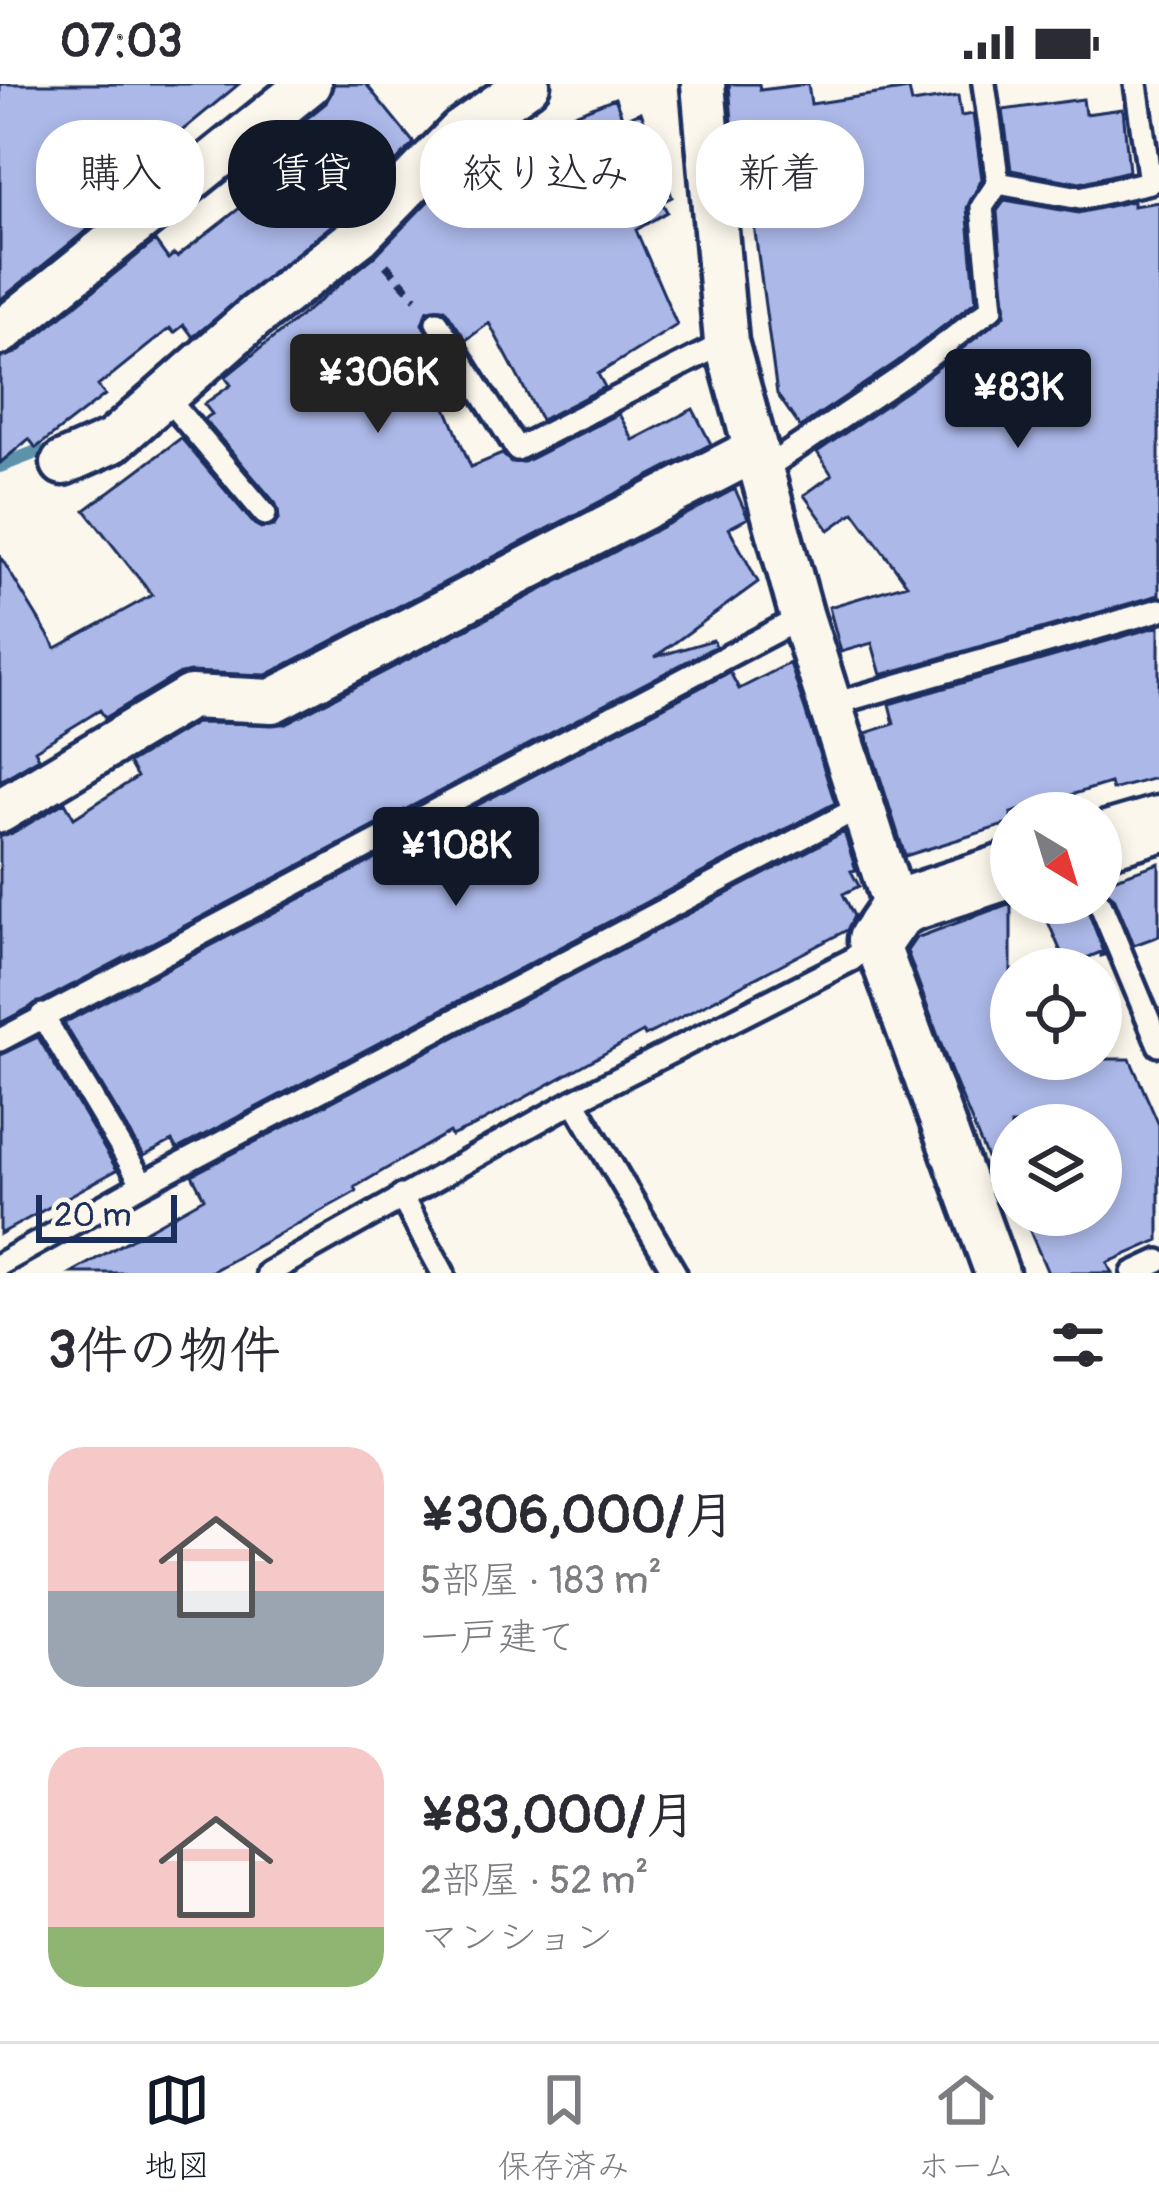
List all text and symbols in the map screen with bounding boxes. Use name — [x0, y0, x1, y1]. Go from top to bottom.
text: 07:03 — [60, 14, 182, 70]
chip: 購入 — [36, 120, 204, 228]
chip: 賃貸 — [228, 120, 396, 228]
chip: 絞り込み — [420, 120, 672, 228]
chip: 新着 — [696, 120, 864, 228]
pin: ¥306K — [294, 334, 462, 436]
text: ¥306K — [317, 348, 439, 397]
pin: ¥83K — [947, 349, 1089, 451]
text: ¥83K — [972, 363, 1064, 412]
north arrow — [990, 792, 1122, 924]
map controls — [990, 792, 1122, 1236]
pin: ¥108K — [372, 807, 540, 909]
text: ¥108K — [400, 821, 512, 870]
button: locate — [990, 948, 1122, 1080]
button: layers — [990, 1104, 1122, 1236]
scale bar — [36, 1189, 177, 1242]
text: 20 m — [54, 1195, 131, 1236]
icon: filters — [1045, 1312, 1111, 1378]
text: 3件の物件 — [48, 1319, 280, 1383]
text: ¥306,000/月 — [420, 1484, 735, 1548]
icon: home — [144, 1495, 288, 1639]
text: 5部屋 · 183 m² — [420, 1556, 662, 1605]
text: 一戸建て — [420, 1613, 576, 1662]
text: ¥83,000/月 — [420, 1784, 696, 1848]
icon: home — [144, 1795, 288, 1939]
text: 2部屋 · 52 m² — [420, 1856, 649, 1905]
text: マンション — [420, 1913, 613, 1962]
tab: 地図 — [144, 2067, 210, 2187]
tab: 保存済み — [498, 2067, 630, 2187]
tab: ホーム — [917, 2067, 1015, 2187]

